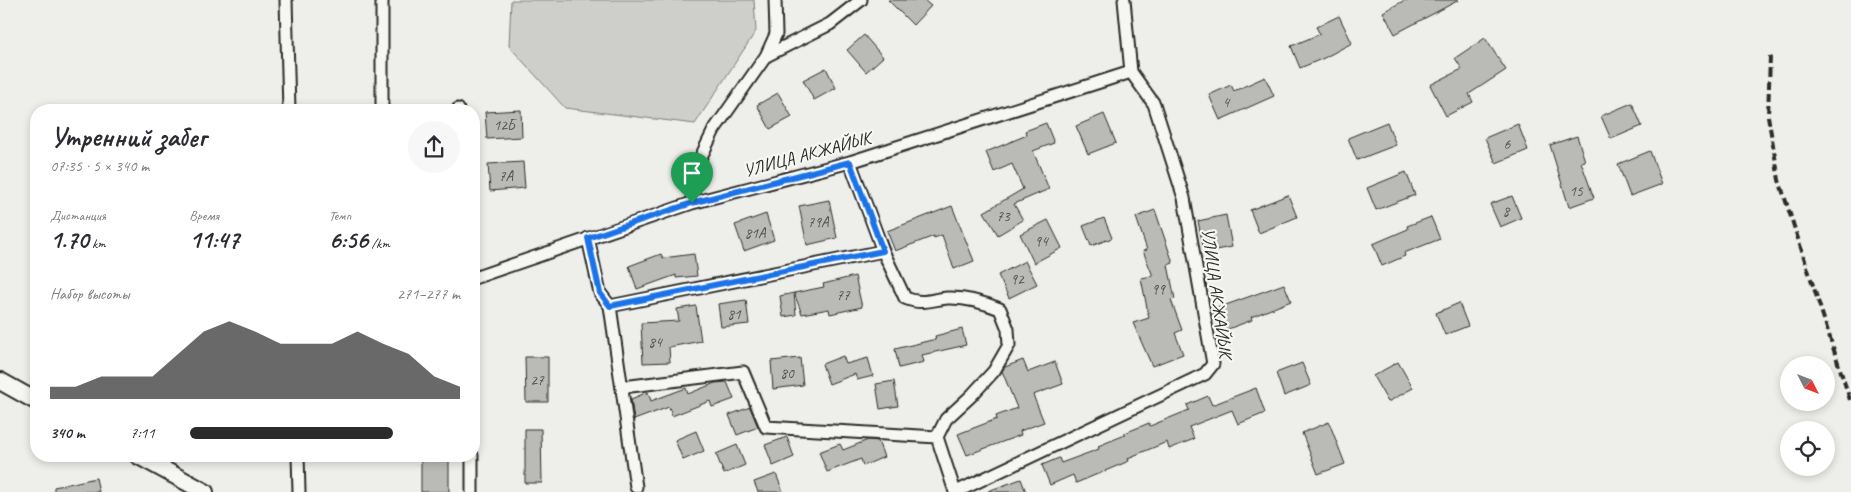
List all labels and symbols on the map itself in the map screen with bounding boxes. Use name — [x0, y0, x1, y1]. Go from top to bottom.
house number: 4 — [1223, 93, 1231, 112]
house number: 12Б — [493, 116, 517, 135]
street label: УЛИЦА АКЖАЙЫК — [741, 125, 877, 182]
house number: 6 — [1504, 135, 1512, 154]
pin — [671, 152, 713, 203]
house number: 7А — [499, 167, 515, 186]
house number: 15 — [1569, 182, 1584, 201]
house number: 8 — [1503, 202, 1511, 221]
house number: 73 — [996, 207, 1011, 226]
house number: 79А — [807, 213, 830, 232]
house number: 81А — [744, 224, 767, 243]
street label: УЛИЦА АКЖАЙЫК — [1197, 227, 1238, 363]
house number: 94 — [1034, 232, 1049, 251]
house number: 92 — [1010, 270, 1025, 289]
house number: 99 — [1151, 280, 1166, 299]
house number: 77 — [836, 286, 851, 305]
house number: 81 — [727, 305, 742, 324]
house number: 84 — [648, 333, 663, 352]
north arrow — [1780, 356, 1835, 411]
house number: 80 — [780, 364, 795, 383]
house number: 27 — [530, 371, 545, 390]

